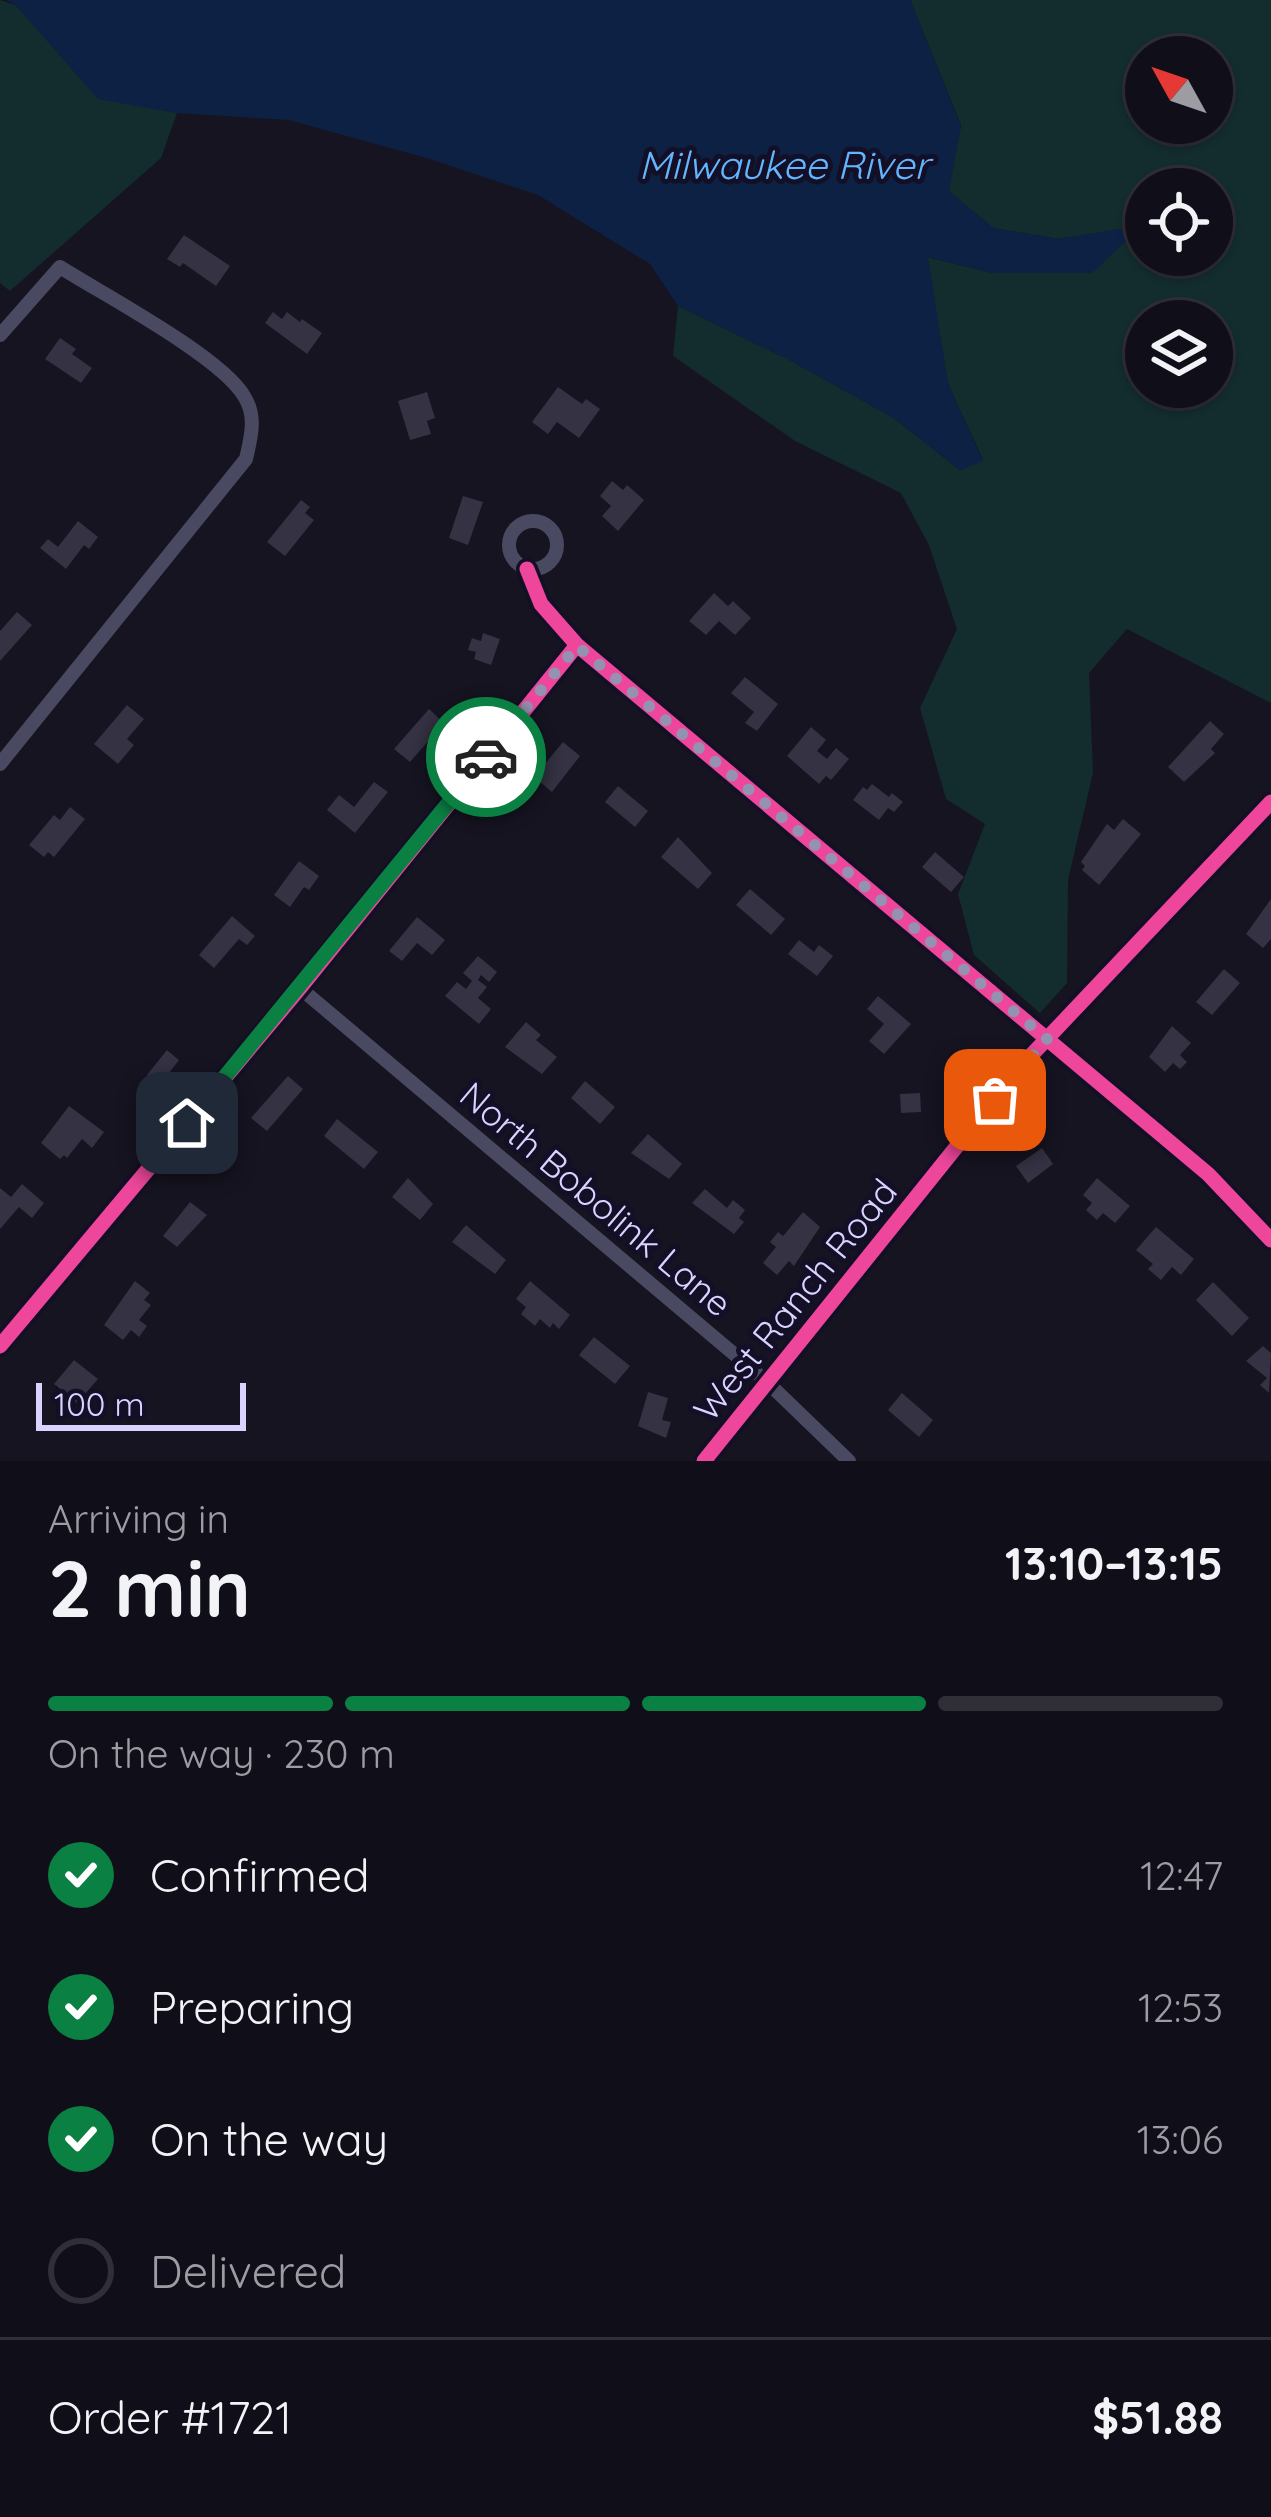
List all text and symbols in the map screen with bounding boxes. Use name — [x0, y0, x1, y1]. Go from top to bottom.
north arrow — [1125, 36, 1233, 144]
map controls — [1125, 36, 1233, 408]
water label: Milwaukee River — [639, 140, 934, 189]
button: locate — [1125, 168, 1233, 276]
button: layers — [1125, 300, 1233, 408]
courier — [426, 697, 546, 817]
icon: car — [453, 724, 519, 790]
pin — [944, 1049, 1046, 1151]
icon: bag — [962, 1067, 1028, 1133]
pin — [136, 1072, 238, 1174]
street label: North Bobolink Lane — [451, 1072, 741, 1325]
icon: home — [154, 1090, 220, 1156]
street label: West Ranch Road — [683, 1169, 906, 1430]
scale bar — [36, 1377, 246, 1430]
text: 100 m — [54, 1383, 145, 1424]
text: Arriving in — [48, 1494, 229, 1543]
text: 13:10–13:15 — [1005, 1535, 1223, 1591]
text: 2 min — [48, 1539, 251, 1637]
text: On the way · 230 m — [48, 1729, 395, 1778]
icon: check — [48, 1842, 114, 1908]
text: Confirmed — [150, 1847, 369, 1903]
text: 12:47 — [1140, 1851, 1223, 1900]
icon: check — [48, 1974, 114, 2040]
text: Preparing — [150, 1979, 354, 2035]
text: 12:53 — [1138, 1983, 1223, 2032]
icon: check — [48, 2106, 114, 2172]
text: On the way — [150, 2111, 388, 2167]
text: 13:06 — [1137, 2115, 1223, 2164]
text: Delivered — [150, 2243, 346, 2299]
text: Order #1721 — [48, 2389, 292, 2445]
text: $51.88 — [1092, 2389, 1223, 2445]

